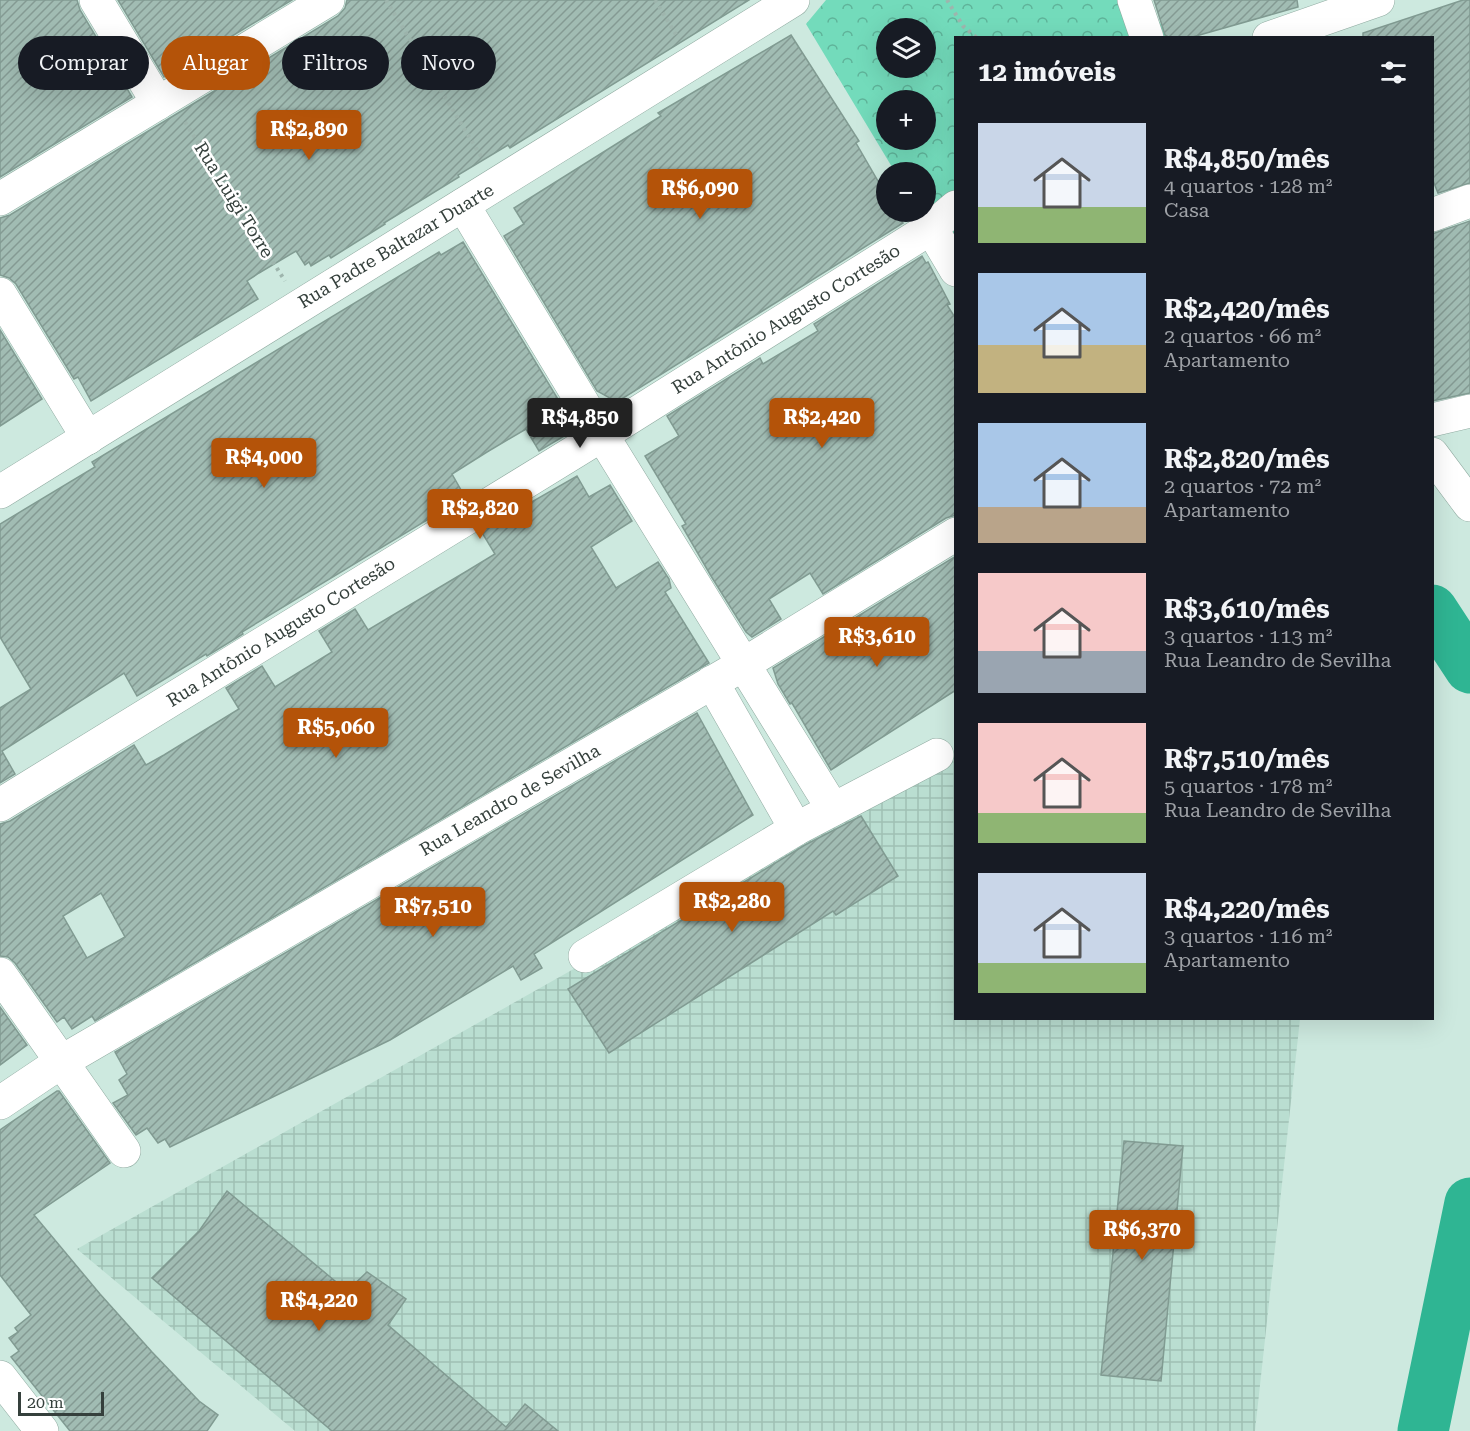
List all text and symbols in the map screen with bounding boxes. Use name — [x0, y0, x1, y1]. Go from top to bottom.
map controls — [876, 18, 936, 222]
button: layers — [876, 18, 936, 78]
chip: Comprar — [18, 36, 149, 90]
chip: Alugar — [161, 36, 270, 90]
chip: Filtros — [282, 36, 389, 90]
chip: Novo — [401, 36, 496, 90]
icon: filters — [1377, 56, 1410, 89]
text: 12 imóveis — [978, 57, 1116, 87]
button: + — [876, 90, 936, 150]
pin: R$2,890 — [254, 110, 364, 161]
text: R$2,890 — [270, 117, 348, 141]
street label: Rua Luigi Torre — [190, 138, 279, 262]
text: R$4,850/mês — [1164, 144, 1330, 174]
icon: home — [1026, 147, 1098, 219]
button: − — [876, 162, 936, 222]
pin: R$6,090 — [645, 169, 755, 220]
text: 4 quartos · 128 m² — [1164, 174, 1332, 198]
text: R$6,090 — [661, 176, 739, 200]
street label: Rua Padre Baltazar Duarte — [294, 179, 497, 312]
text: Casa — [1164, 198, 1209, 222]
street label: Rua Antônio Augusto Cortesão — [668, 239, 904, 398]
text: R$2,420/mês — [1164, 294, 1330, 324]
icon: home — [1026, 297, 1098, 369]
text: 2 quartos · 66 m² — [1164, 324, 1321, 348]
text: Apartamento — [1164, 348, 1290, 372]
pin: R$4,850 — [525, 398, 635, 449]
pin: R$2,420 — [767, 398, 877, 449]
text: R$4,850 — [541, 405, 619, 429]
text: R$2,420 — [783, 405, 861, 429]
pin: R$4,000 — [209, 438, 319, 489]
text: R$2,820/mês — [1164, 444, 1330, 474]
text: R$4,000 — [225, 445, 303, 469]
icon: home — [1026, 447, 1098, 519]
text: 2 quartos · 72 m² — [1164, 474, 1321, 498]
pin: R$2,820 — [425, 489, 535, 540]
text: R$2,820 — [441, 496, 519, 520]
text: Apartamento — [1164, 498, 1290, 522]
street label: Rua Antônio Augusto Cortesão — [163, 552, 399, 711]
text: R$3,610/mês — [1164, 594, 1330, 624]
icon: home — [1026, 597, 1098, 669]
pin: R$3,610 — [822, 617, 932, 668]
text: R$3,610 — [838, 624, 916, 648]
text: 3 quartos · 113 m² — [1164, 624, 1332, 648]
text: Rua Leandro de Sevilha — [1164, 648, 1391, 672]
pin: R$5,060 — [281, 708, 391, 759]
text: R$5,060 — [297, 715, 375, 739]
street label: Rua Leandro de Sevilha — [416, 739, 604, 860]
text: R$7,510/mês — [1164, 744, 1330, 774]
icon: home — [1026, 747, 1098, 819]
text: 5 quartos · 178 m² — [1164, 774, 1332, 798]
text: Rua Leandro de Sevilha — [1164, 798, 1391, 822]
pin: R$2,280 — [677, 882, 787, 933]
pin: R$7,510 — [378, 887, 488, 938]
text: R$2,280 — [693, 889, 771, 913]
text: R$7,510 — [394, 894, 472, 918]
text: R$4,220/mês — [1164, 894, 1330, 924]
icon: home — [1026, 897, 1098, 969]
text: 3 quartos · 116 m² — [1164, 924, 1332, 948]
text: Apartamento — [1164, 948, 1290, 972]
pin: R$6,370 — [1087, 1210, 1197, 1261]
text: R$6,370 — [1103, 1217, 1181, 1241]
pin: R$4,220 — [264, 1281, 374, 1332]
text: R$4,220 — [280, 1288, 358, 1312]
scale bar — [18, 1389, 104, 1416]
text: 20 m — [27, 1393, 64, 1412]

